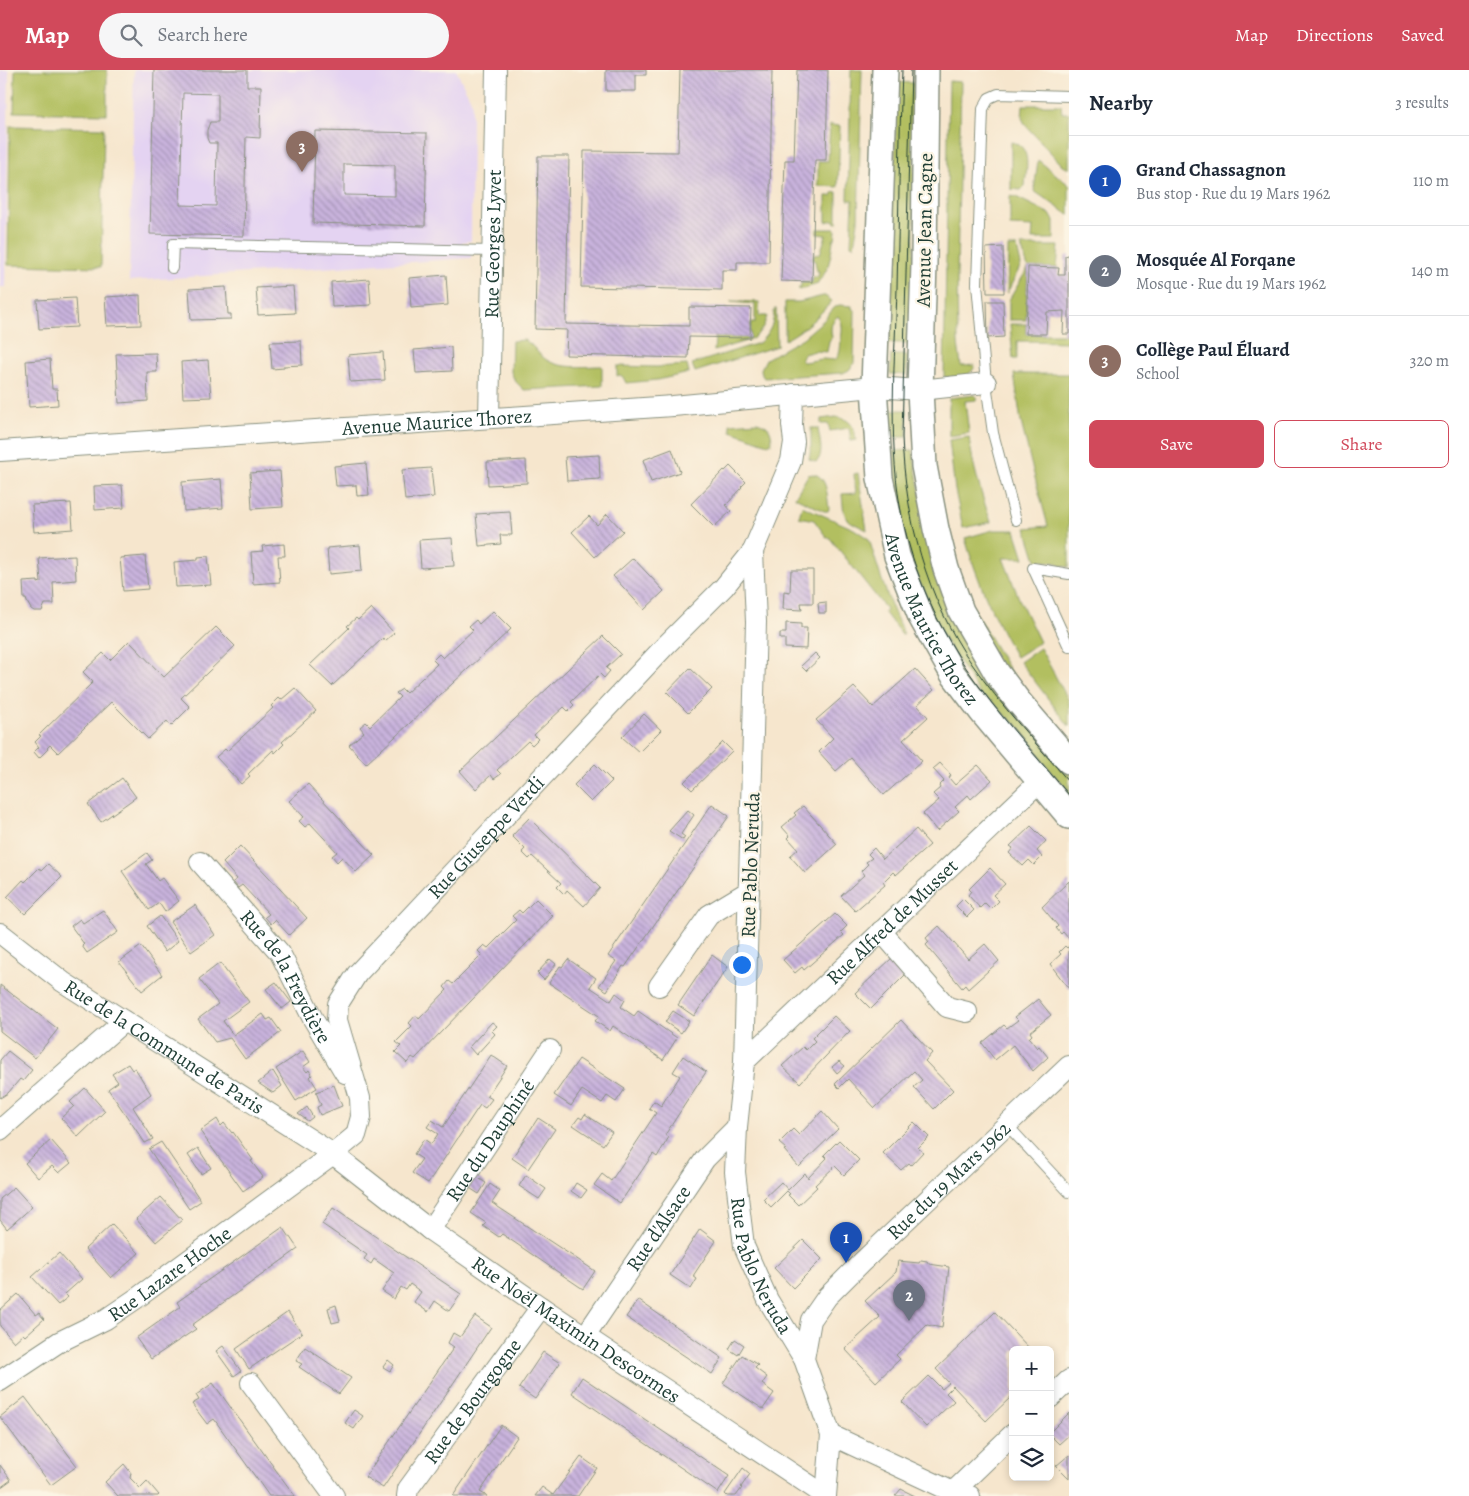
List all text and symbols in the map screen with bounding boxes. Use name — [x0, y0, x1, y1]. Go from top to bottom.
search box — [99, 13, 449, 58]
text: Map — [25, 19, 69, 51]
icon: search — [117, 21, 145, 49]
text: Search here — [157, 22, 248, 48]
text: Map — [1235, 23, 1268, 47]
text: Directions — [1296, 23, 1373, 47]
text: Saved — [1401, 23, 1444, 47]
text: Nearby — [1089, 89, 1152, 117]
text: 3 results — [1395, 92, 1449, 114]
pin: 3 — [286, 131, 318, 172]
street label: Avenue Jean Cagne — [910, 153, 939, 308]
text: Grand Chassagnon — [1136, 157, 1286, 183]
street label: Rue Georges Lyvet — [478, 169, 508, 319]
text: 1 — [1102, 170, 1108, 192]
text: 110 m — [1413, 170, 1449, 192]
text: Bus stop · Rue du 19 Mars 1962 — [1136, 183, 1330, 205]
text: Mosquée Al Forqane — [1136, 247, 1295, 273]
text: 2 — [1101, 260, 1109, 282]
text: 140 m — [1411, 260, 1449, 282]
text: Mosque · Rue du 19 Mars 1962 — [1136, 273, 1326, 295]
text: Collège Paul Éluard — [1136, 337, 1290, 363]
text: 3 — [1102, 350, 1108, 372]
text: 320 m — [1410, 350, 1449, 372]
text: School — [1136, 363, 1179, 385]
street label: Avenue Maurice Thorez — [340, 402, 533, 442]
button: Save — [1089, 420, 1264, 468]
button: Share — [1274, 420, 1449, 468]
street label: Avenue Maurice Thorez — [878, 529, 985, 711]
street label: Rue Giuseppe Verdi — [422, 770, 550, 905]
street label: Rue Pablo Neruda — [734, 791, 767, 938]
street label: Rue Alfred de Musset — [821, 853, 964, 991]
street label: Rue de la Freydière — [234, 904, 337, 1049]
your location — [729, 952, 755, 978]
street label: Rue de la Commune de Paris — [59, 973, 269, 1121]
street label: Rue du Dauphiné — [440, 1074, 541, 1207]
street label: Rue du 19 Mars 1962 — [881, 1115, 1017, 1246]
street label: Rue d'Alsace — [620, 1180, 697, 1277]
street label: Rue Pablo Neruda — [724, 1196, 799, 1340]
street label: Rue Lazare Hoche — [103, 1220, 237, 1328]
pin: 1 — [830, 1222, 862, 1263]
street label: Rue Noël Maximin Descormes — [466, 1250, 686, 1410]
pin: 2 — [893, 1280, 925, 1321]
street label: Rue de Bourgogne — [418, 1333, 528, 1470]
map controls — [1009, 1346, 1054, 1481]
button: + — [1009, 1346, 1054, 1391]
button: − — [1009, 1391, 1054, 1436]
button: layers — [1009, 1436, 1054, 1481]

